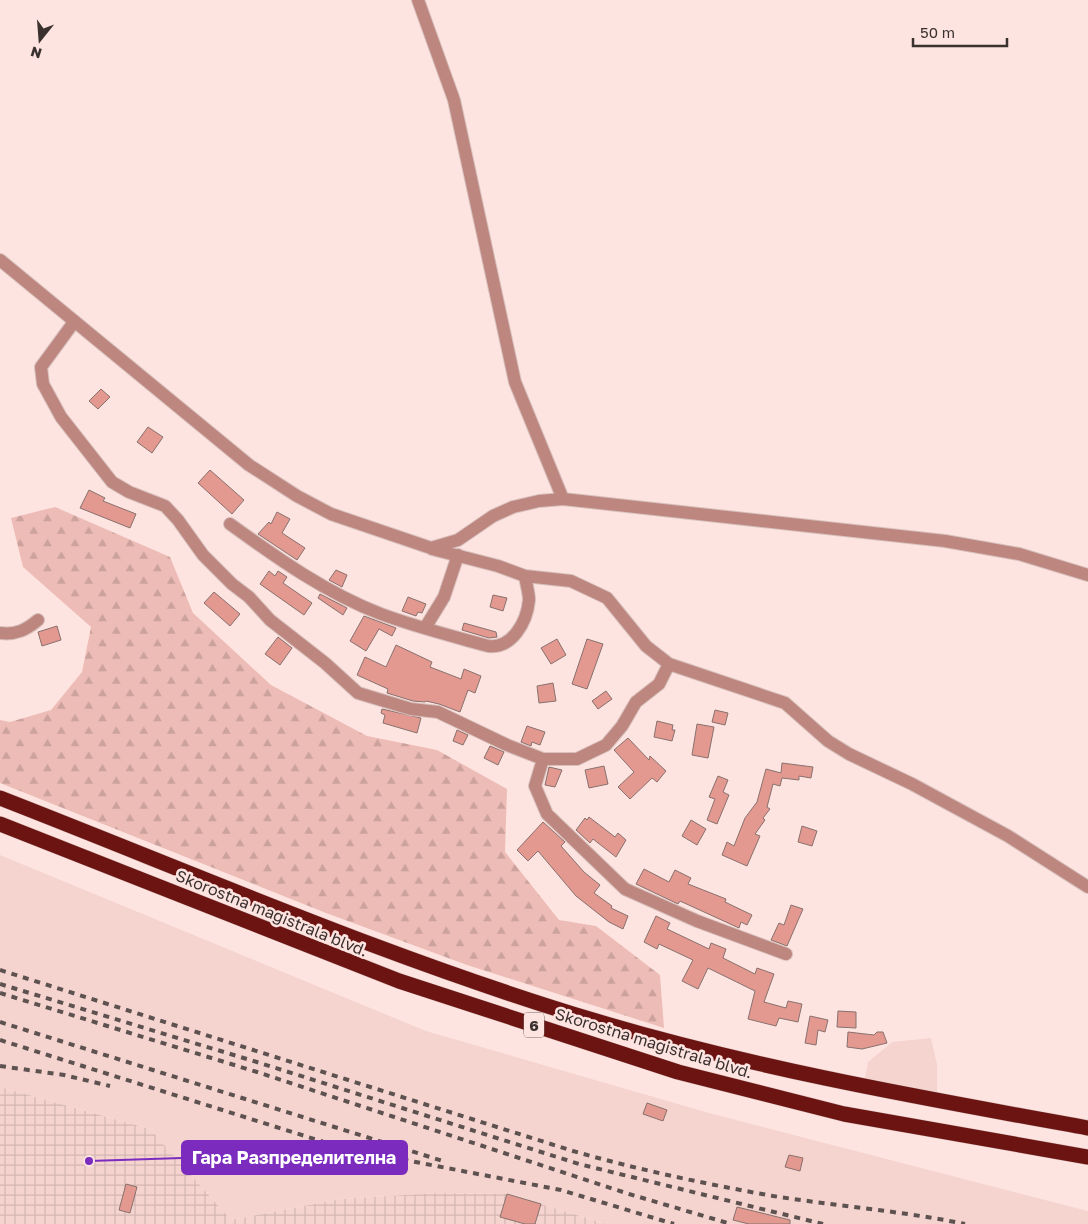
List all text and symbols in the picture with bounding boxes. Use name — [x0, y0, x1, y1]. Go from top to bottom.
north arrow — [15, 15, 65, 65]
scale bar — [913, 15, 1007, 47]
text: 50 m — [920, 23, 955, 41]
text: N — [28, 43, 44, 63]
street label: Skorostna magistrala blvd. — [173, 865, 371, 961]
street label: Skorostna magistrala blvd. — [553, 1003, 755, 1083]
road number: 6 — [524, 1012, 544, 1038]
callout: Гара Разпределителна — [182, 1141, 407, 1174]
text: Гара Разпределителна — [192, 1146, 396, 1168]

